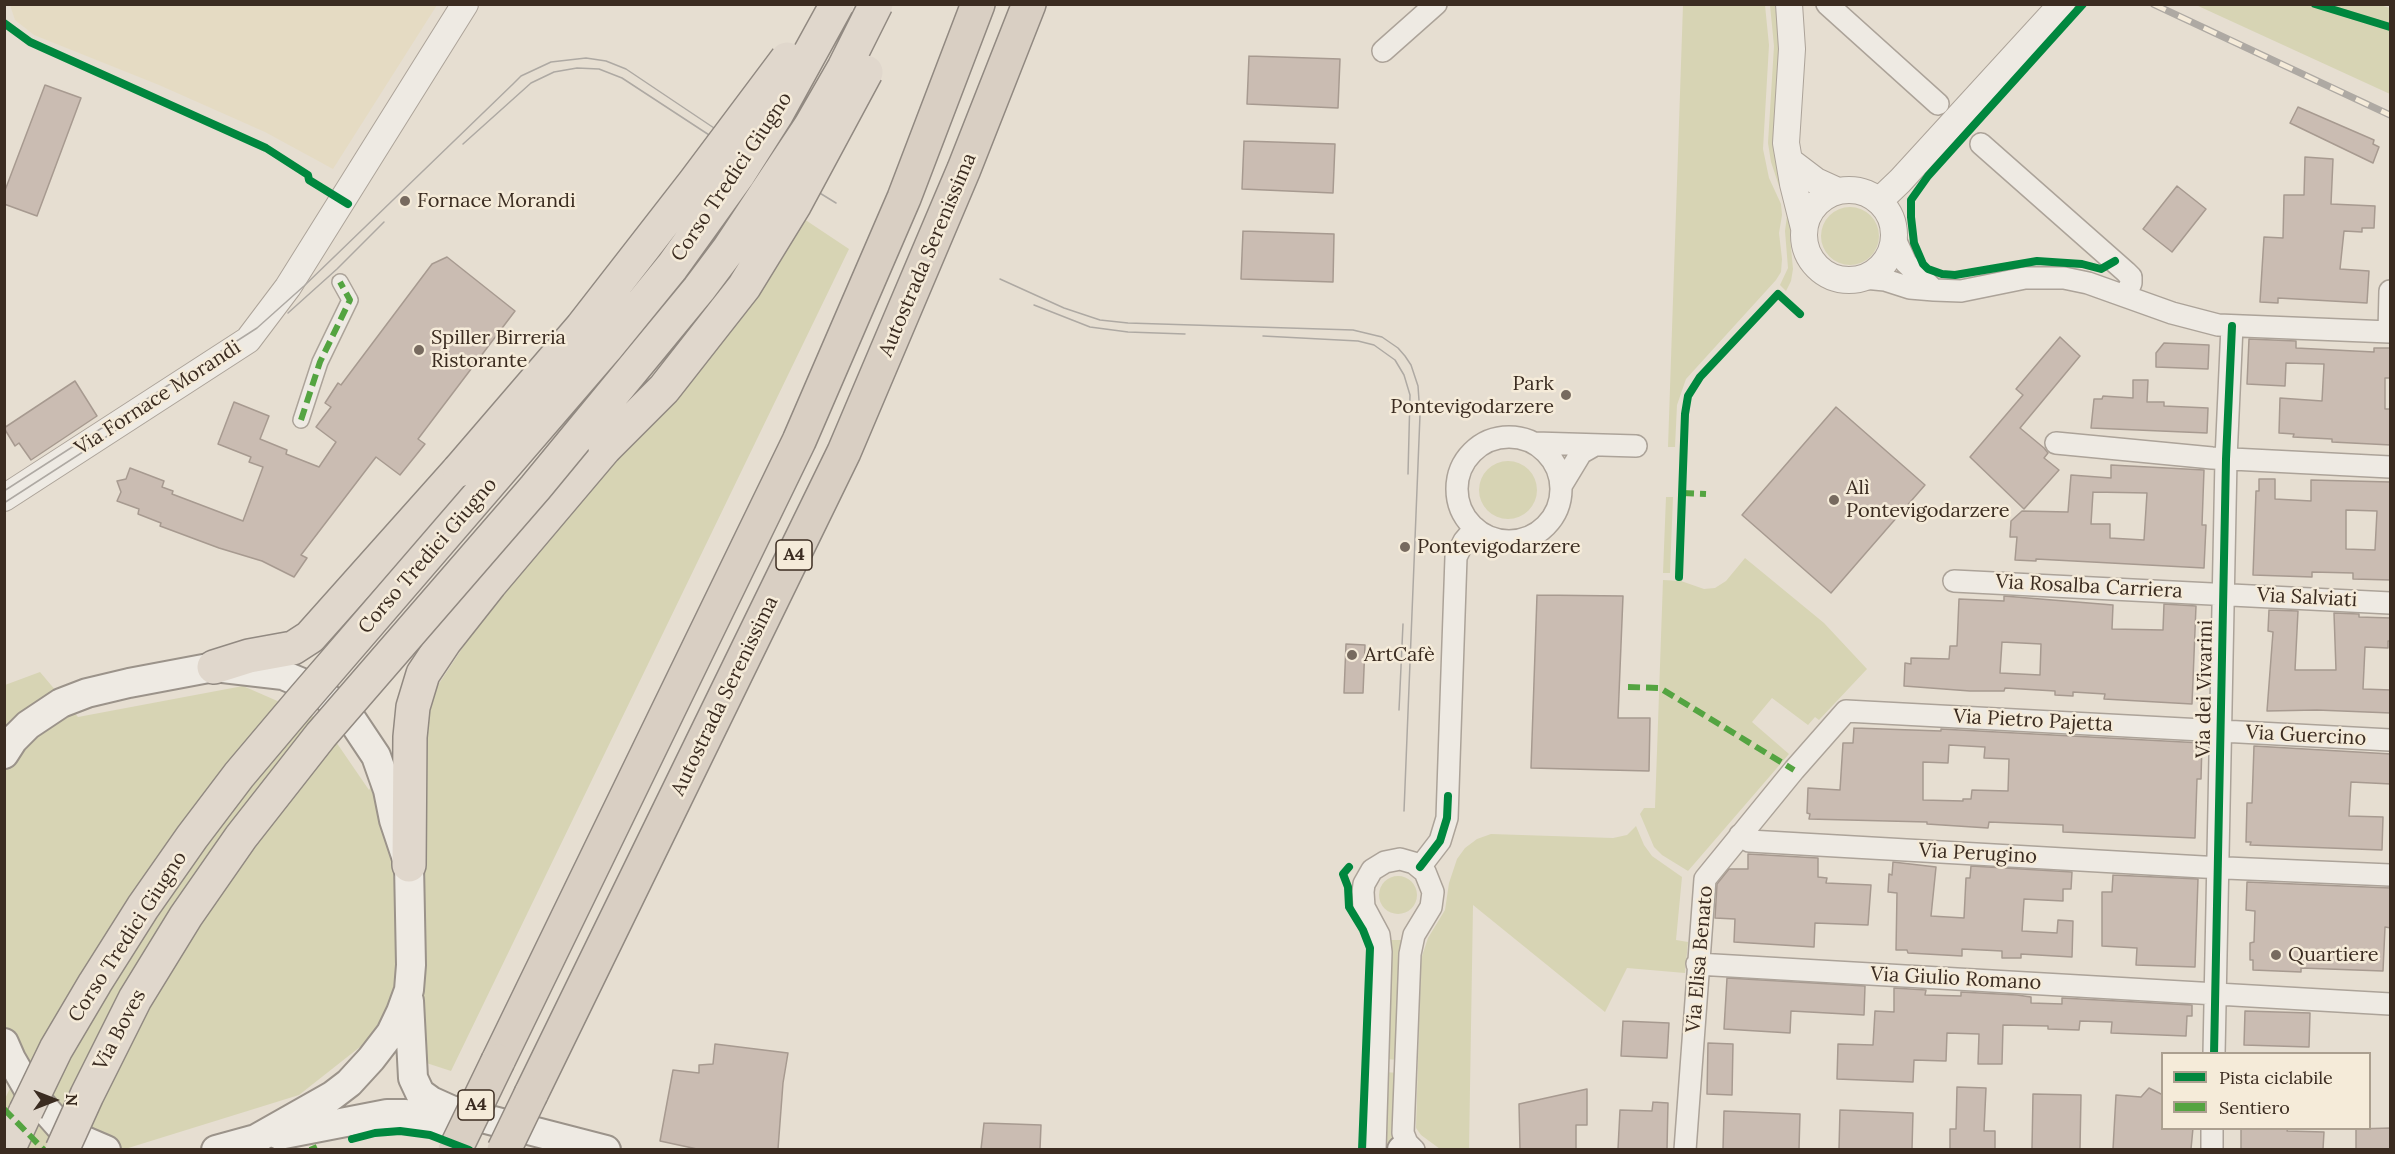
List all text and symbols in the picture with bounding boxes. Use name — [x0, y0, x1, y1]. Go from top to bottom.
street label: Corso Tredici Giugno — [666, 88, 798, 266]
street label: Autostrada Serenissima — [874, 150, 982, 360]
place label: Fornace Morandi — [417, 189, 576, 213]
marker: Fornace Morandi — [398, 194, 412, 208]
place label: Spiller Birreria Ristorante — [431, 326, 566, 373]
street label: Via Fornace Morandi — [71, 335, 245, 461]
marker: Spiller Birreria Ristorante — [412, 343, 426, 357]
place label: Park Pontevigodarzere — [1390, 372, 1554, 419]
marker: Park Pontevigodarzere — [1559, 388, 1573, 402]
street label: Corso Tredici Giugno — [354, 473, 502, 639]
place label: Alì Pontevigodarzere — [1846, 476, 2010, 523]
marker: Alì Pontevigodarzere — [1827, 493, 1841, 507]
place label: Pontevigodarzere — [1417, 535, 1581, 559]
road number: A4 — [776, 540, 812, 570]
marker: Pontevigodarzere — [1398, 540, 1412, 554]
street label: Via Rosalba Carriera — [1995, 570, 2183, 604]
street label: Via Salviati — [2256, 583, 2358, 613]
street label: Autostrada Serenissima — [666, 592, 784, 800]
street label: Via dei Vivarini — [2192, 620, 2218, 758]
place label: ArtCafè — [1364, 643, 1435, 667]
marker: ArtCafè — [1345, 648, 1359, 662]
street label: Via Pietro Pajetta — [1953, 705, 2113, 737]
street label: Via Guercino — [2245, 721, 2367, 751]
street label: Via Perugino — [1918, 839, 2038, 869]
street label: Corso Tredici Giugno — [64, 847, 192, 1027]
street label: Via Elisa Benato — [1682, 885, 1718, 1033]
place label: Quartiere — [2288, 943, 2379, 967]
marker: Quartiere — [2269, 948, 2283, 962]
street label: Via Giulio Romano — [1870, 963, 2042, 995]
street label: Via Boves — [89, 985, 151, 1075]
legend — [2161, 1052, 2371, 1130]
text: Pista ciclabile — [2219, 1066, 2333, 1089]
north arrow — [24, 1070, 84, 1130]
road number: A4 — [458, 1090, 494, 1120]
text: N — [62, 1094, 82, 1106]
text: Sentiero — [2219, 1096, 2290, 1119]

